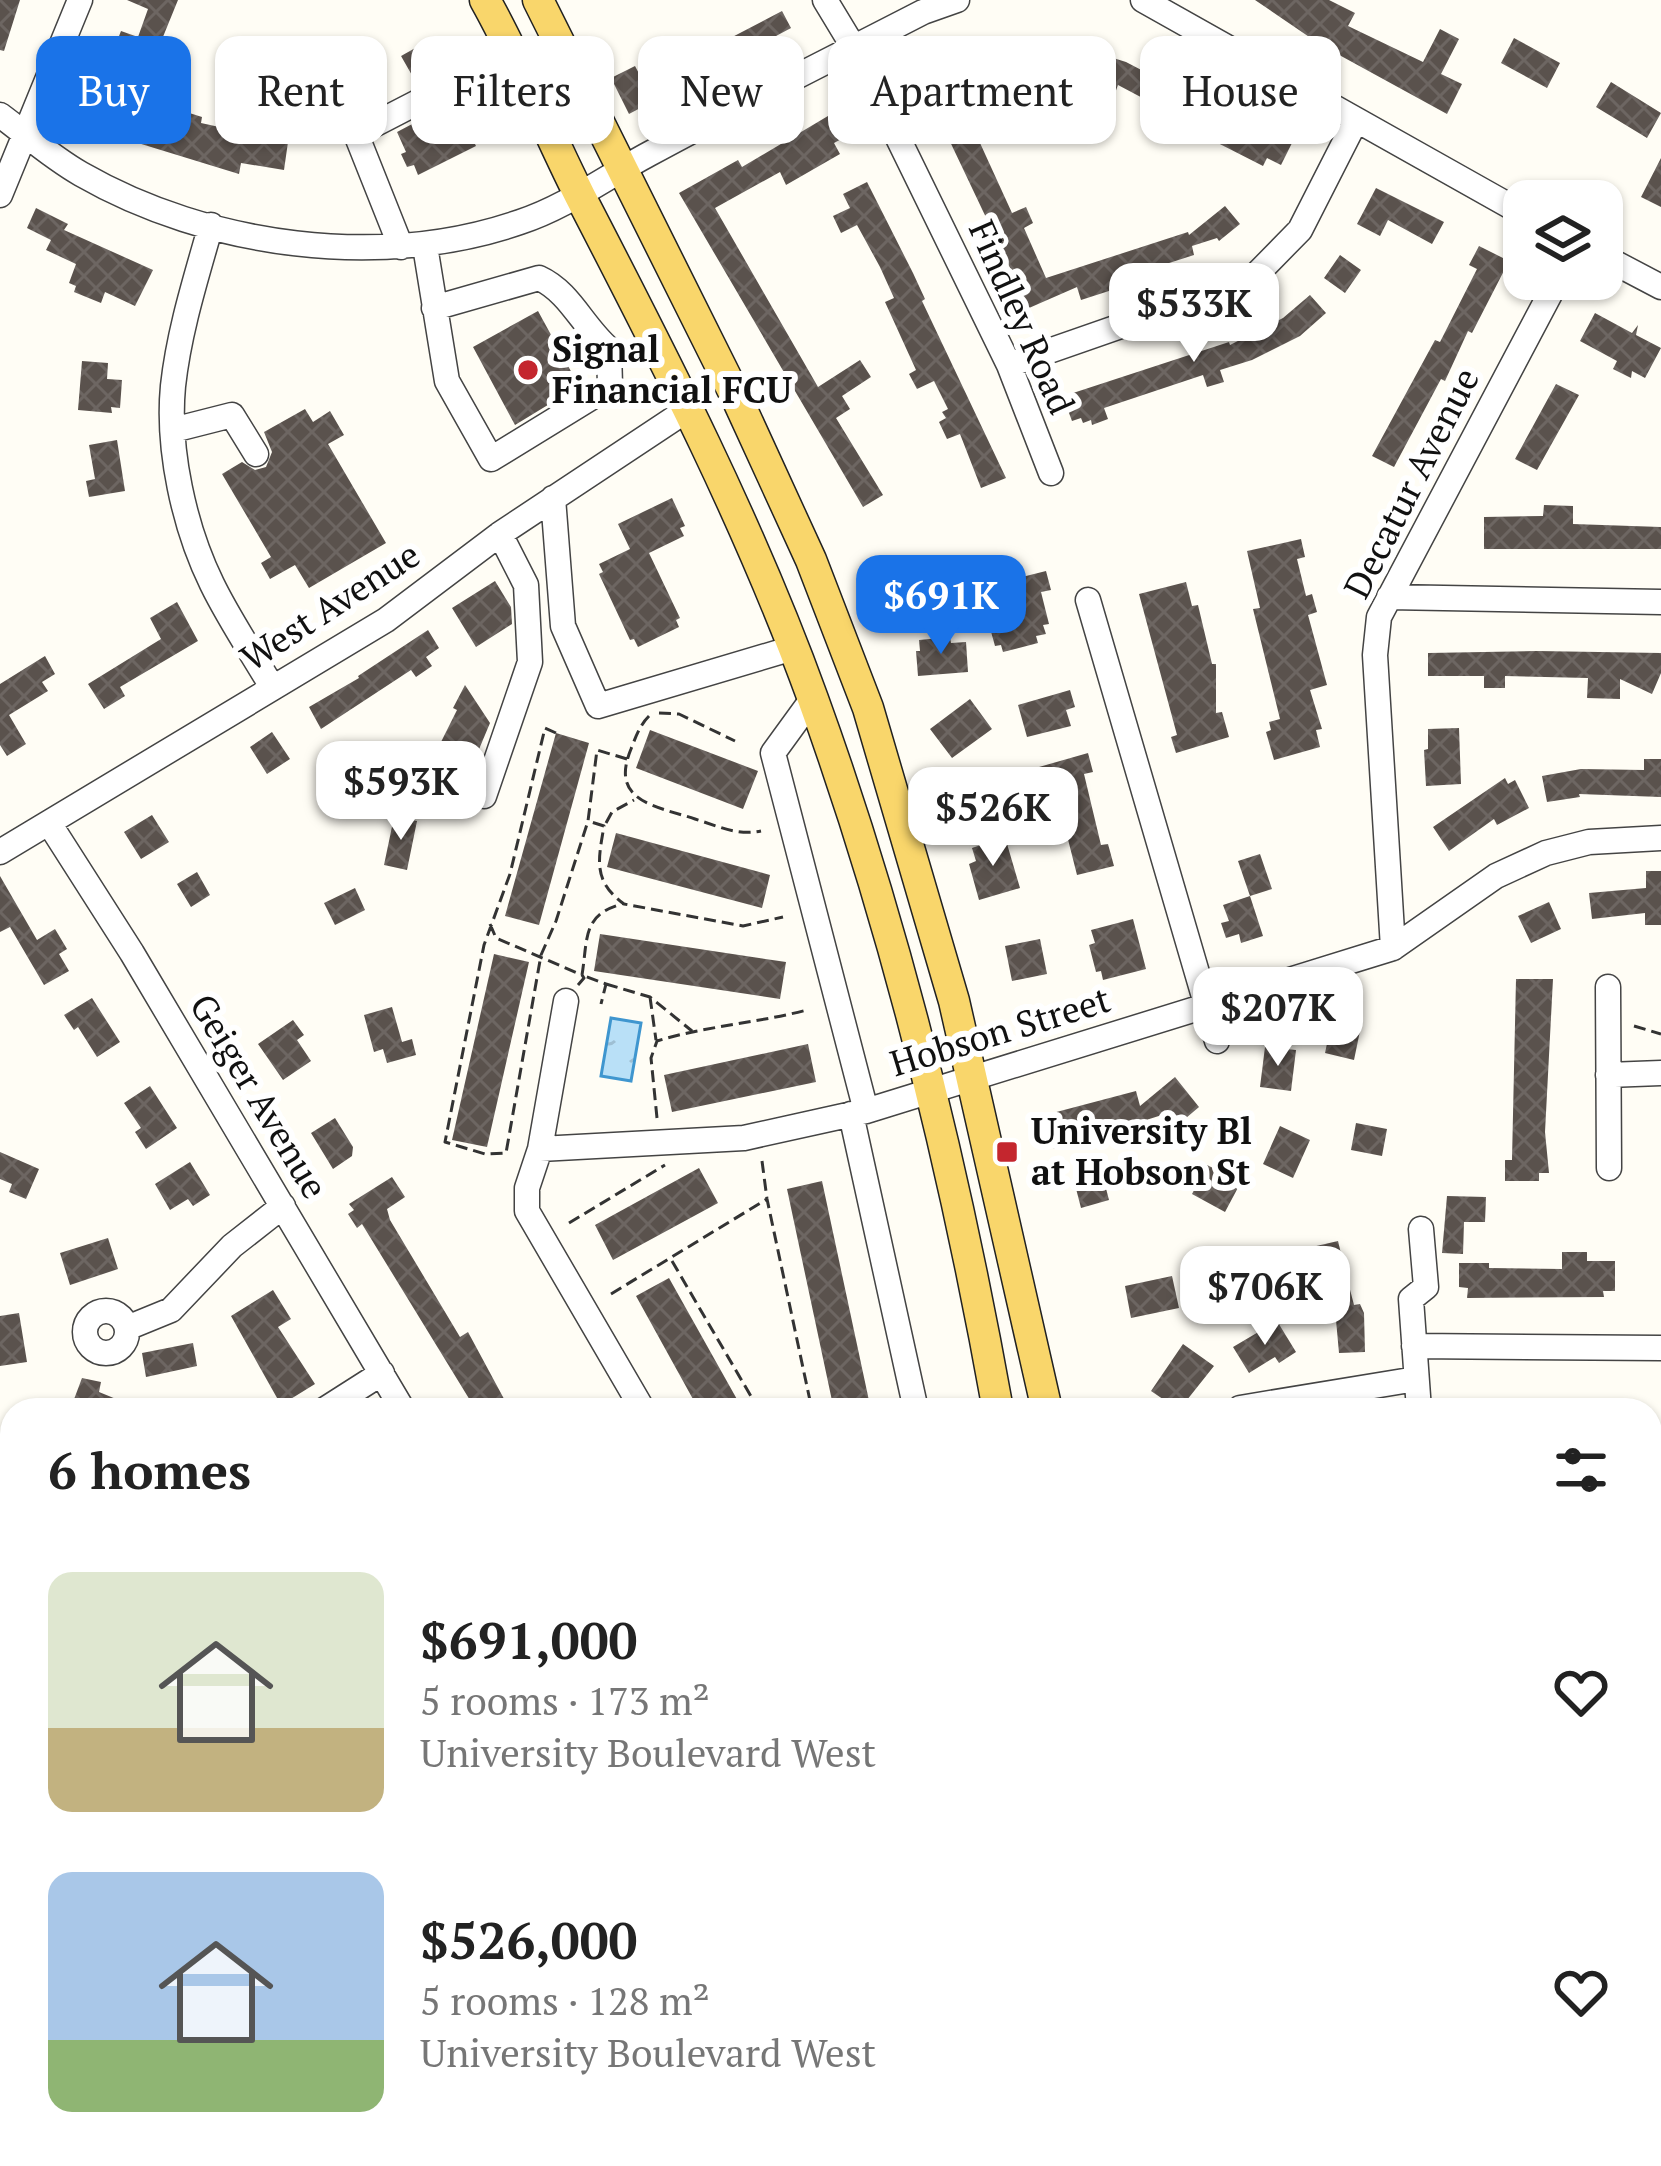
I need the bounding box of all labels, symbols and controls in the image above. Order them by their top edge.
chip: Buy [36,36,191,144]
chip: Rent [215,36,387,144]
chip: Filters [411,36,614,144]
chip: New [638,36,804,144]
chip: Apartment [828,36,1116,144]
chip: House [1140,36,1341,144]
map controls [1503,180,1623,300]
button: layers [1503,180,1623,300]
street label: Findley Road [959,213,1086,421]
pin: $533K [1110,263,1278,365]
text: $533K [1136,276,1252,328]
place label: Signal Financial FCU [552,325,792,413]
marker: Signal Financial FCU [515,357,541,383]
street label: Decatur Avenue [1332,360,1489,606]
street label: West Avenue [231,530,428,681]
pin: $691K [857,555,1025,657]
text: $691K [883,568,999,620]
pin: $593K [317,741,485,843]
text: $593K [343,754,459,806]
pin: $526K [909,767,1077,869]
text: $526K [935,780,1051,832]
pin: $207K [1194,967,1362,1069]
street label: Hobson Street [884,975,1115,1086]
text: $207K [1220,980,1336,1032]
street label: Geiger Avenue [180,985,339,1207]
place label: University Bl at Hobson St [1031,1107,1252,1195]
marker: University Bl at Hobson St [994,1139,1020,1165]
pin: $706K [1181,1246,1349,1348]
text: $706K [1207,1259,1323,1311]
text: 6 homes [48,1436,251,1504]
icon: filters [1548,1437,1614,1503]
text: $691,000 [420,1606,637,1674]
icon: home [144,1620,288,1764]
icon: heart [1548,1659,1614,1725]
text: 5 rooms · 173 m² [420,1674,710,1726]
text: University Boulevard West [420,1726,876,1778]
text: $526,000 [420,1906,637,1974]
icon: home [144,1920,288,2064]
icon: heart [1548,1959,1614,2025]
text: 5 rooms · 128 m² [420,1974,710,2026]
text: University Boulevard West [420,2026,876,2078]

